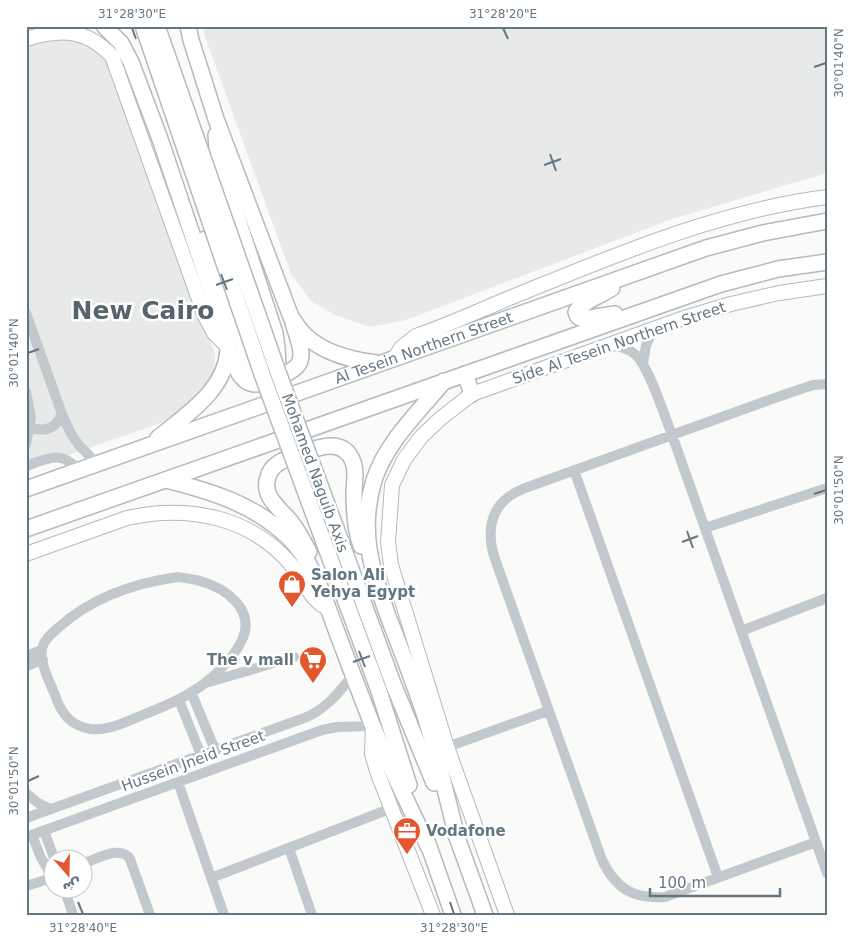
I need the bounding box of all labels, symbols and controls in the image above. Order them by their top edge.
text: 31°28'30"E [98,7,166,21]
text: 31°28'20"E [469,7,537,21]
text: 30°01'40"N [832,28,846,98]
district label: New Cairo [72,296,214,325]
street label: Side Al Tesein Northern Street [510,298,728,388]
street label: Al Tesein Northern Street [332,308,515,388]
text: 30°01'40"N [7,318,21,388]
street label: Mohamed Naguib Axis [278,391,352,555]
text: 30°01'50"N [832,455,846,525]
place label: Salon Ali Yehya Egypt [310,566,415,601]
shop icon: Salon Ali Yehya Egypt [277,569,307,608]
supermarket icon: The v mall [298,645,328,684]
place label: The v mall [207,651,294,669]
street label: Hussein Jneid Street [119,727,267,795]
text: 30°01'50"N [7,746,21,816]
office icon: Vodafone [392,816,422,855]
place label: Vodafone [426,822,506,840]
north arrow [42,848,92,898]
scale bar [650,866,780,898]
text: 100 m [658,874,706,892]
text: ش [61,875,84,897]
text: 31°28'40"E [49,921,117,935]
text: 31°28'30"E [420,921,488,935]

